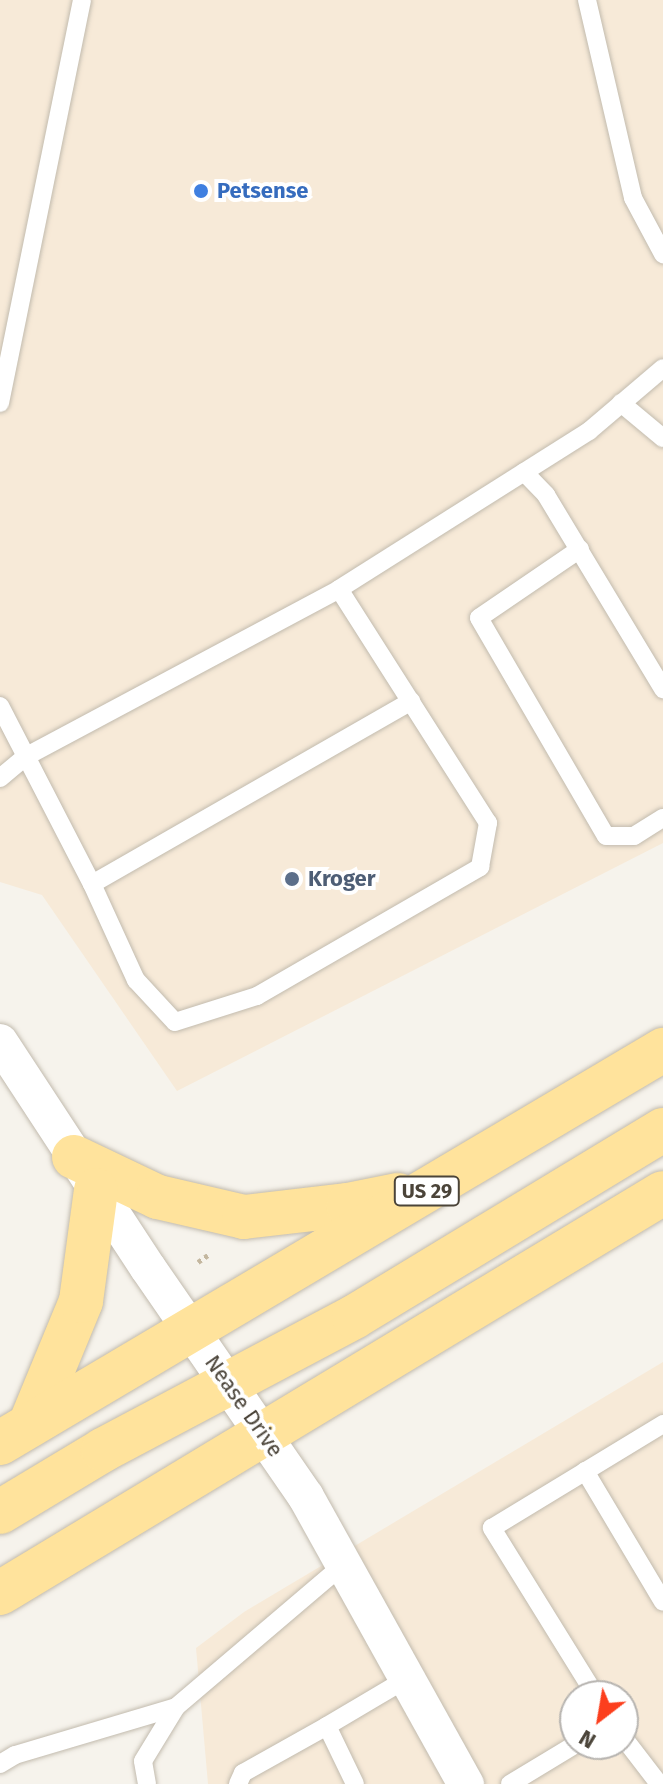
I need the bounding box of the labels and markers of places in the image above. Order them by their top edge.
place label: Petsense [217,178,308,204]
marker: Petsense [192,182,210,200]
place label: Kroger [308,866,376,892]
marker: Kroger [283,870,301,888]

